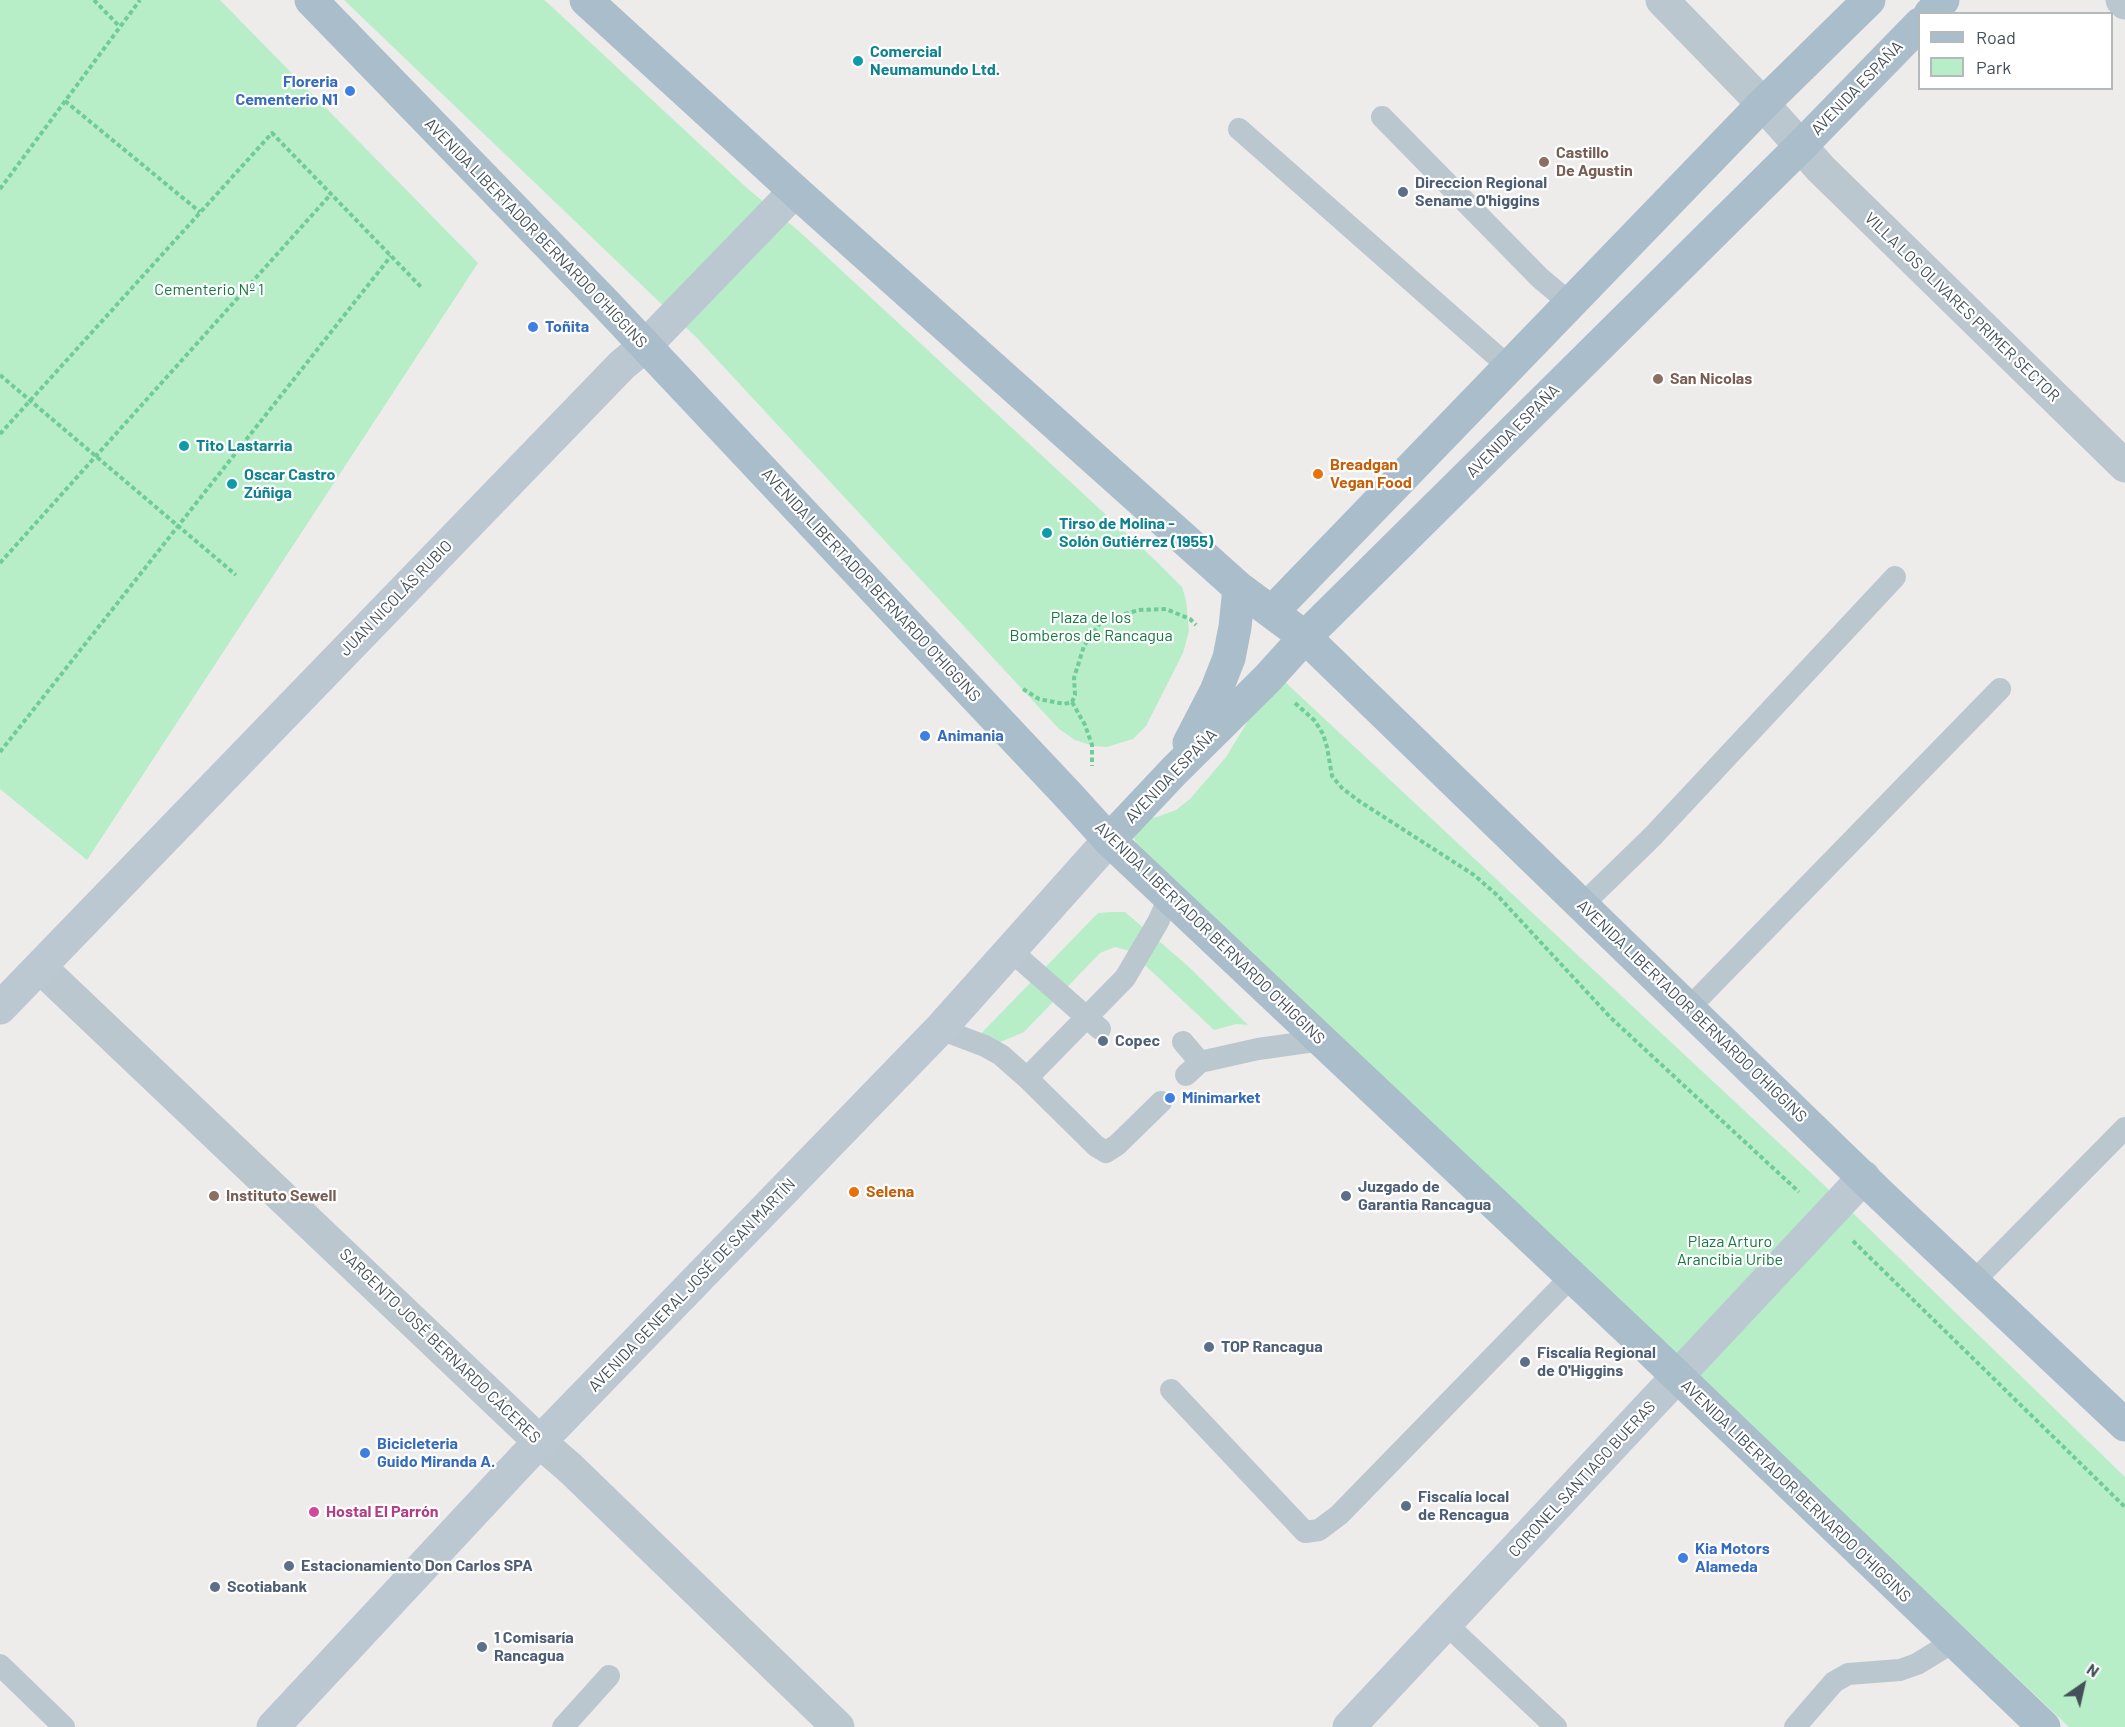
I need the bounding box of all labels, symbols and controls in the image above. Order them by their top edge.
legend [1918,12,2113,90]
text: Road [1976,26,2016,48]
street label: AVENIDA ESPAÑA [1807,37,1907,139]
place label: Comercial Neumamundo Ltd. [870,42,1000,80]
marker: Comercial Neumamundo Ltd. [851,54,865,68]
text: Park [1976,56,2011,78]
place label: Floreria Cementerio N1 [235,72,338,110]
marker: Floreria Cementerio N1 [343,84,357,98]
street label: AVENIDA LIBERTADOR BERNARDO O'HIGGINS [421,114,651,352]
place label: Castillo De Agustin [1556,143,1633,181]
marker: Castillo De Agustin [1537,155,1551,169]
place label: Direccion Regional Sename O'higgins [1415,173,1547,211]
marker: Direccion Regional Sename O'higgins [1396,185,1410,199]
street label: VILLA LOS OLIVARES PRIMER SECTOR [1860,208,2064,406]
park label: Cementerio Nº 1 [154,280,264,300]
place label: Toñita [545,317,589,337]
marker: Toñita [526,320,540,334]
place label: San Nicolas [1670,369,1752,389]
marker: San Nicolas [1651,372,1665,386]
street label: AVENIDA ESPAÑA [1463,381,1563,481]
place label: Tito Lastarria [196,436,292,456]
marker: Tito Lastarria [177,439,191,453]
place label: Breadgan Vegan Food [1330,455,1412,493]
street label: AVENIDA LIBERTADOR BERNARDO O'HIGGINS [758,464,984,706]
place label: Oscar Castro Zúñiga [244,465,335,503]
marker: Breadgan Vegan Food [1311,467,1325,481]
marker: Oscar Castro Zúñiga [225,477,239,491]
place label: Tirso de Molina - Solón Gutiérrez (1955) [1059,514,1213,552]
marker: Tirso de Molina - Solón Gutiérrez (1955) [1040,526,1054,540]
street label: JUAN NICOLÁS RUBIO [336,536,456,660]
park label: Plaza de los Bomberos de Rancagua [1009,608,1173,646]
street label: AVENIDA ESPAÑA [1121,725,1221,827]
place label: Animania [937,726,1004,746]
marker: Animania [918,729,932,743]
street label: AVENIDA LIBERTADOR BERNARDO O'HIGGINS [1091,818,1329,1048]
street label: AVENIDA LIBERTADOR BERNARDO O'HIGGINS [1573,896,1811,1126]
place label: Copec [1115,1031,1160,1051]
marker: Copec [1096,1034,1110,1048]
place label: Minimarket [1182,1088,1261,1108]
marker: Minimarket [1163,1091,1177,1105]
street label: AVENIDA GENERAL JOSÉ DE SAN MARTÍN [585,1174,799,1396]
place label: Juzgado de Garantia Rancagua [1358,1177,1491,1215]
place label: Selena [866,1182,914,1202]
marker: Selena [847,1185,861,1199]
place label: Instituto Sewell [226,1186,336,1206]
marker: Instituto Sewell [207,1189,221,1203]
marker: Juzgado de Garantia Rancagua [1339,1189,1353,1203]
park label: Plaza Arturo Arancibia Uribe [1677,1232,1783,1270]
street label: SARGENTO JOSÉ BERNARDO CÁCERES [335,1245,545,1447]
place label: TOP Rancagua [1221,1337,1323,1357]
marker: TOP Rancagua [1202,1340,1216,1354]
place label: Fiscalía Regional de O'Higgins [1537,1343,1656,1381]
marker: Fiscalía Regional de O'Higgins [1518,1355,1532,1369]
street label: AVENIDA LIBERTADOR BERNARDO O'HIGGINS [1677,1376,1915,1606]
street label: CORONEL SANTIAGO BUERAS [1505,1397,1659,1561]
place label: Bicicleteria Guido Miranda A. [377,1434,495,1472]
marker: Bicicleteria Guido Miranda A. [358,1446,372,1460]
place label: Fiscalía local de Rencagua [1418,1487,1509,1525]
marker: Fiscalía local de Rencagua [1399,1499,1413,1513]
place label: Hostal El Parrón [326,1502,439,1522]
marker: Hostal El Parrón [307,1505,321,1519]
place label: Kia Motors Alameda [1695,1539,1770,1577]
marker: Kia Motors Alameda [1676,1551,1690,1565]
place label: Estacionamiento Don Carlos SPA [301,1556,533,1576]
marker: Estacionamiento Don Carlos SPA [282,1559,296,1573]
place label: Scotiabank [227,1577,307,1597]
marker: Scotiabank [208,1580,222,1594]
place label: 1 Comisaría Rancagua [494,1628,574,1666]
marker: 1 Comisaría Rancagua [475,1640,489,1654]
north arrow [2053,1655,2113,1715]
text: N [2084,1659,2103,1681]

